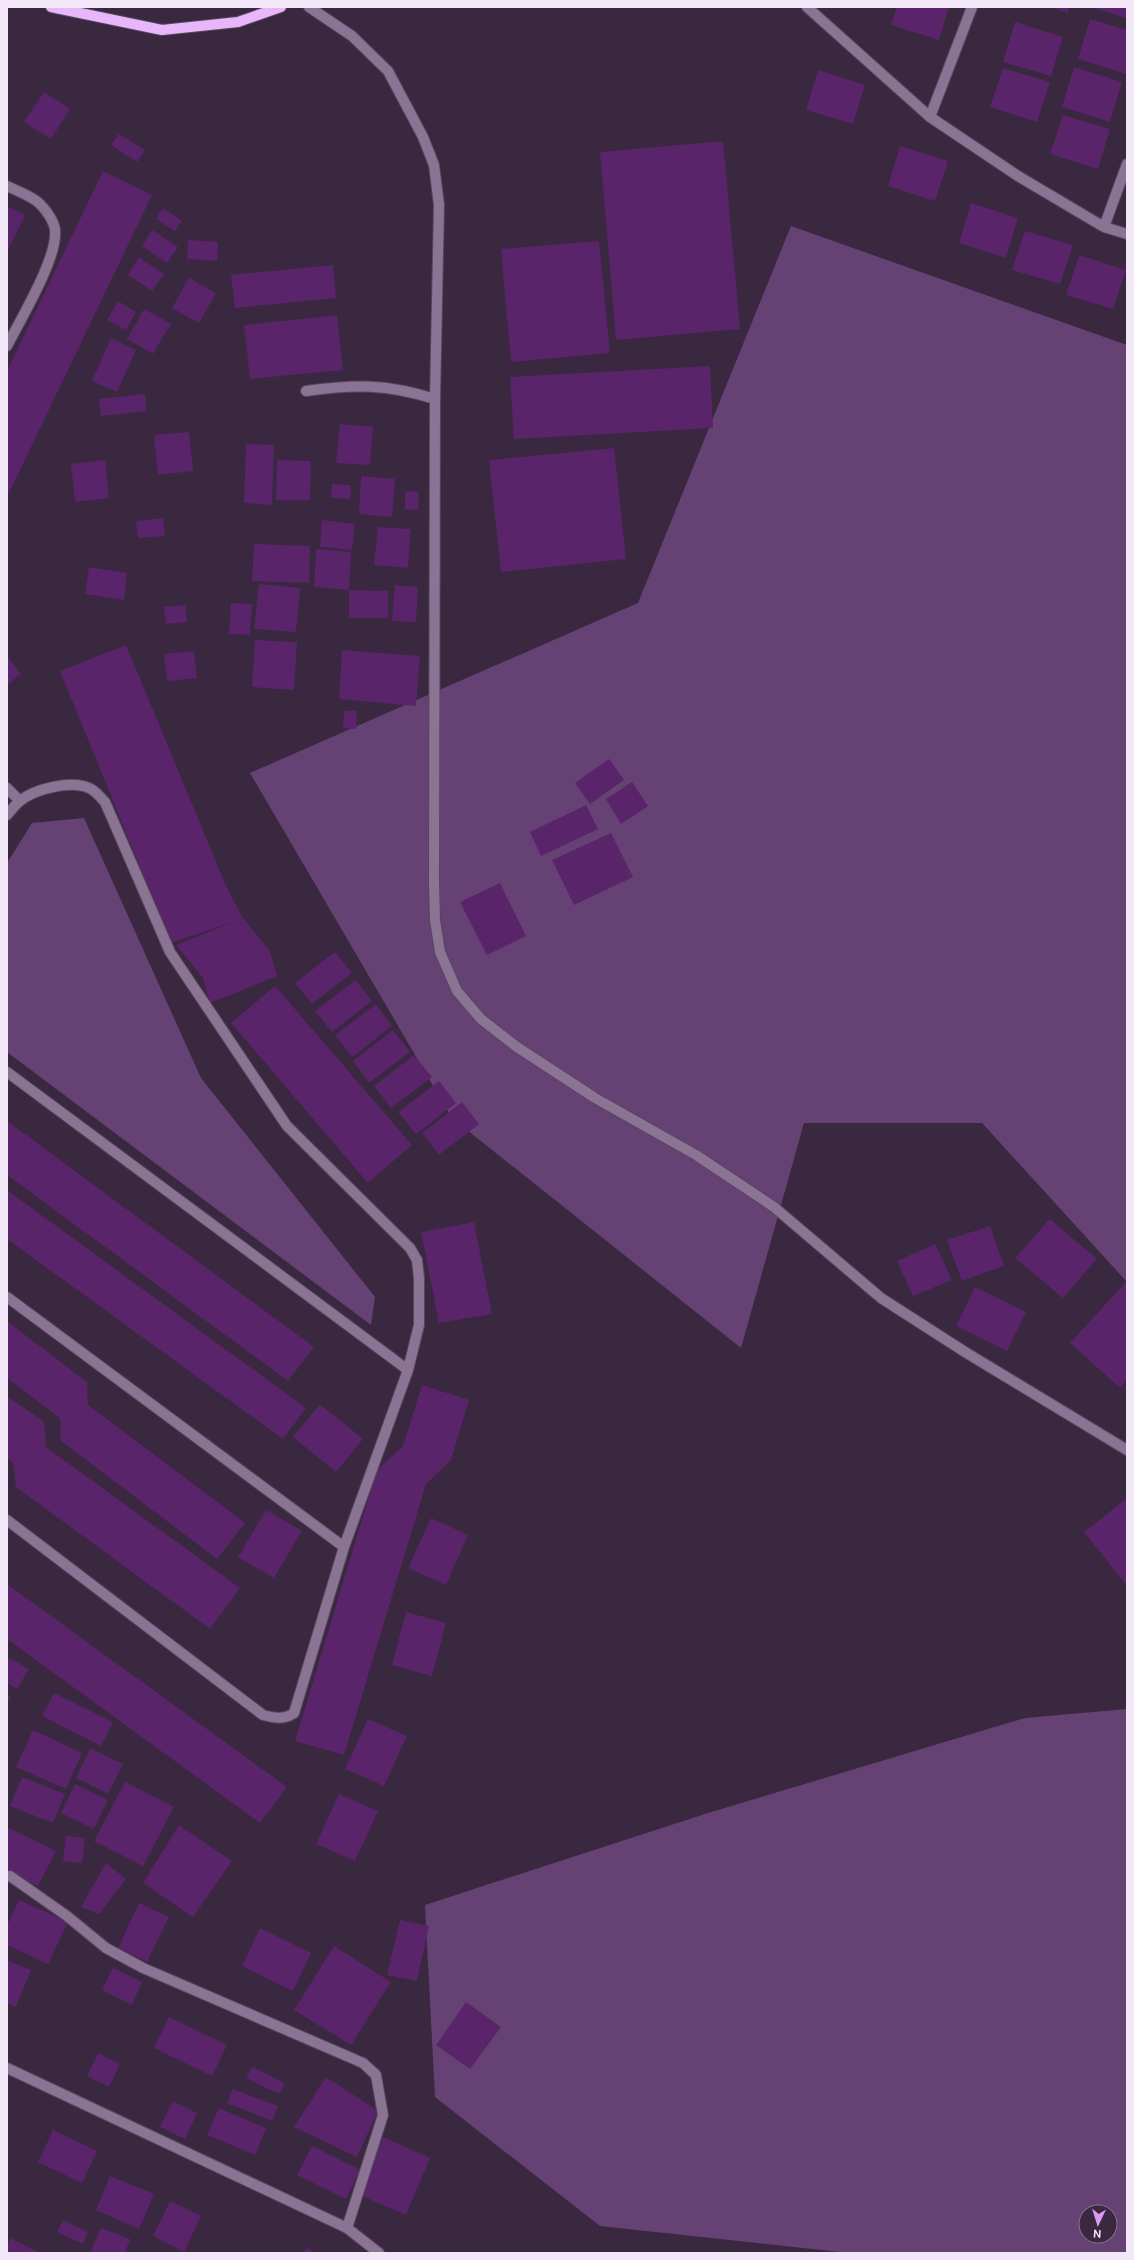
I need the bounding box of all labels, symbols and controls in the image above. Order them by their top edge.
north arrow [1078,2204,1118,2244]
text: N [1093,2227,1102,2241]

